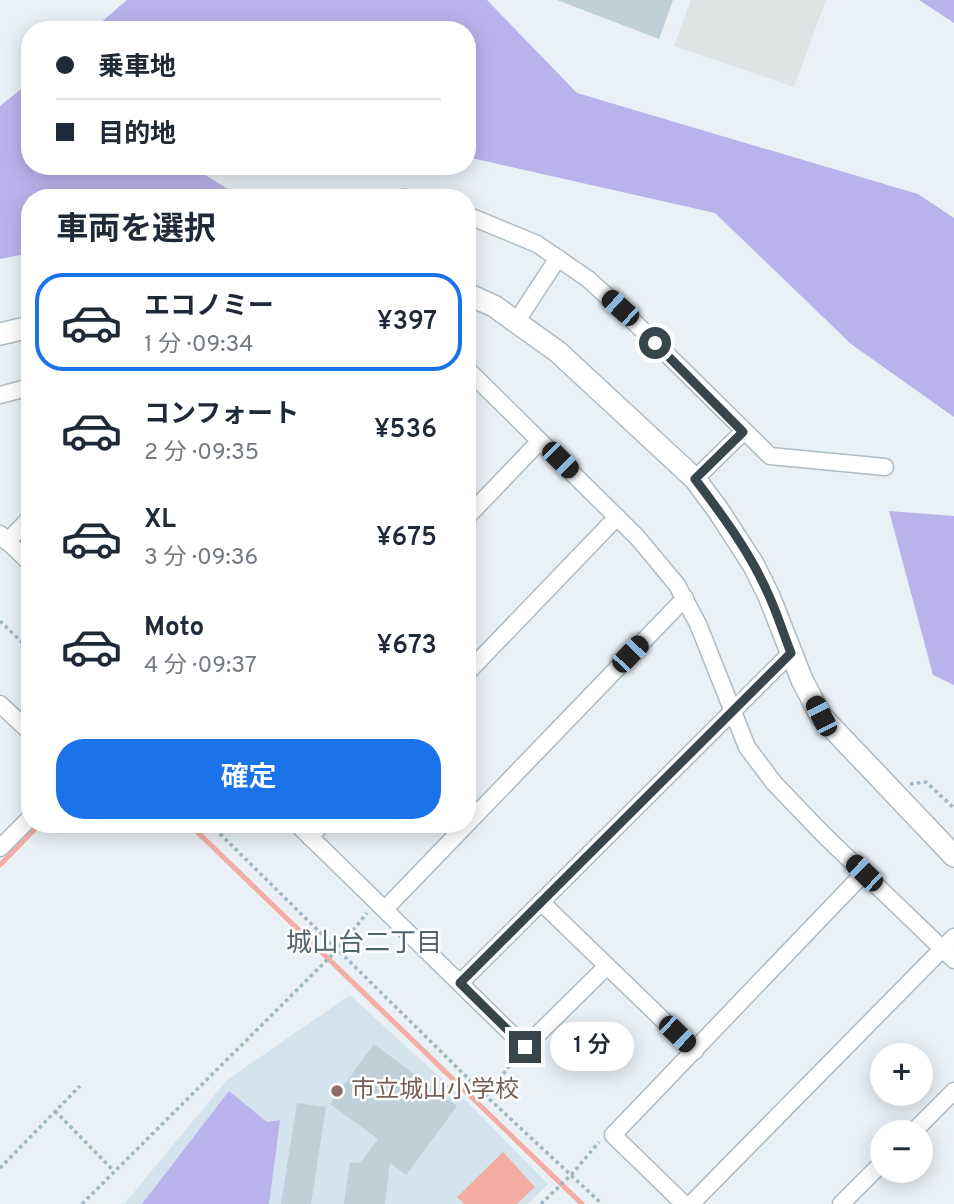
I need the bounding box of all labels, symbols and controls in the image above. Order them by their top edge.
text: 乗車地 [98,52,176,85]
text: 目的地 [98,119,176,152]
text: 車両を選択 [56,211,216,251]
car [598,286,643,330]
icon: car [60,291,123,354]
text: エコノミー [144,291,274,324]
text: ¥397 [377,306,437,339]
route start [639,327,671,359]
text: 1 分 · 09:34 [144,331,254,360]
icon: car [60,399,123,462]
text: コンフォート [144,399,299,432]
text: ¥536 [374,414,437,447]
car [538,438,583,482]
text: 2 分 · 09:35 [144,439,259,468]
text: XL [144,504,176,537]
icon: car [60,507,123,570]
text: ¥675 [376,522,437,555]
text: 3 分 · 09:36 [144,544,258,573]
text: Moto [144,612,204,645]
icon: car [60,615,123,678]
text: ¥673 [377,630,437,663]
car [608,632,653,676]
text: 4 分 · 09:37 [144,652,257,681]
car [803,693,840,739]
button: 確定 [56,739,441,819]
car [842,851,887,895]
district label: 城山台二丁目 [286,928,442,961]
car [655,1012,700,1056]
callout: 1 分 [550,1023,634,1072]
route end [509,1031,541,1063]
text: 1 分 [573,1032,611,1061]
map controls [870,1043,933,1183]
button: + [870,1043,933,1106]
place label: 市立城山小学校 [351,1076,519,1106]
marker: 市立城山小学校 [329,1083,345,1099]
button: − [870,1120,933,1183]

